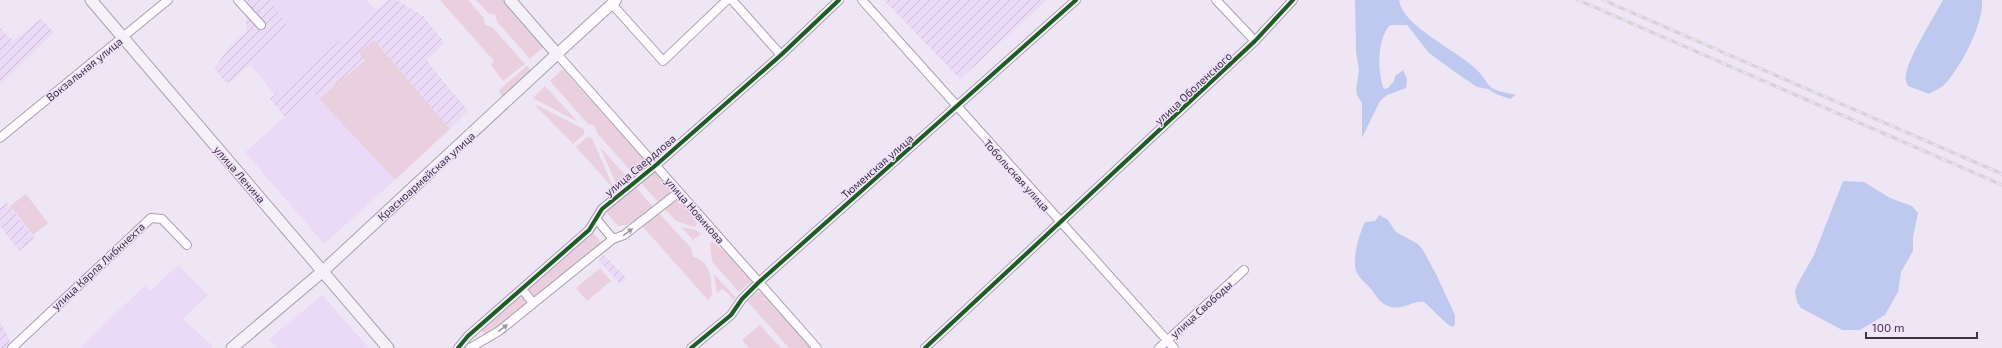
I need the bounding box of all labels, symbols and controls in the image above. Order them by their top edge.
street label: Вокзальная улица [43,34,125,104]
street label: улица Оболенского [1152,49,1235,128]
street label: Красноармейская улица [375,129,478,224]
street label: улица Свердлова [602,131,679,199]
street label: Тюменская улица [838,131,916,202]
street label: Тобольская улица [981,136,1053,214]
street label: улица Ленина [211,143,268,206]
street label: улица Новикова [662,174,727,246]
street label: улица Карла Либкнехта [49,220,148,313]
one-way arrow [622,228,633,236]
street label: улица Свободы [1167,278,1235,341]
scale bar [1866,314,1977,340]
text: 100 m [1872,320,1904,334]
one-way arrow [497,323,508,332]

